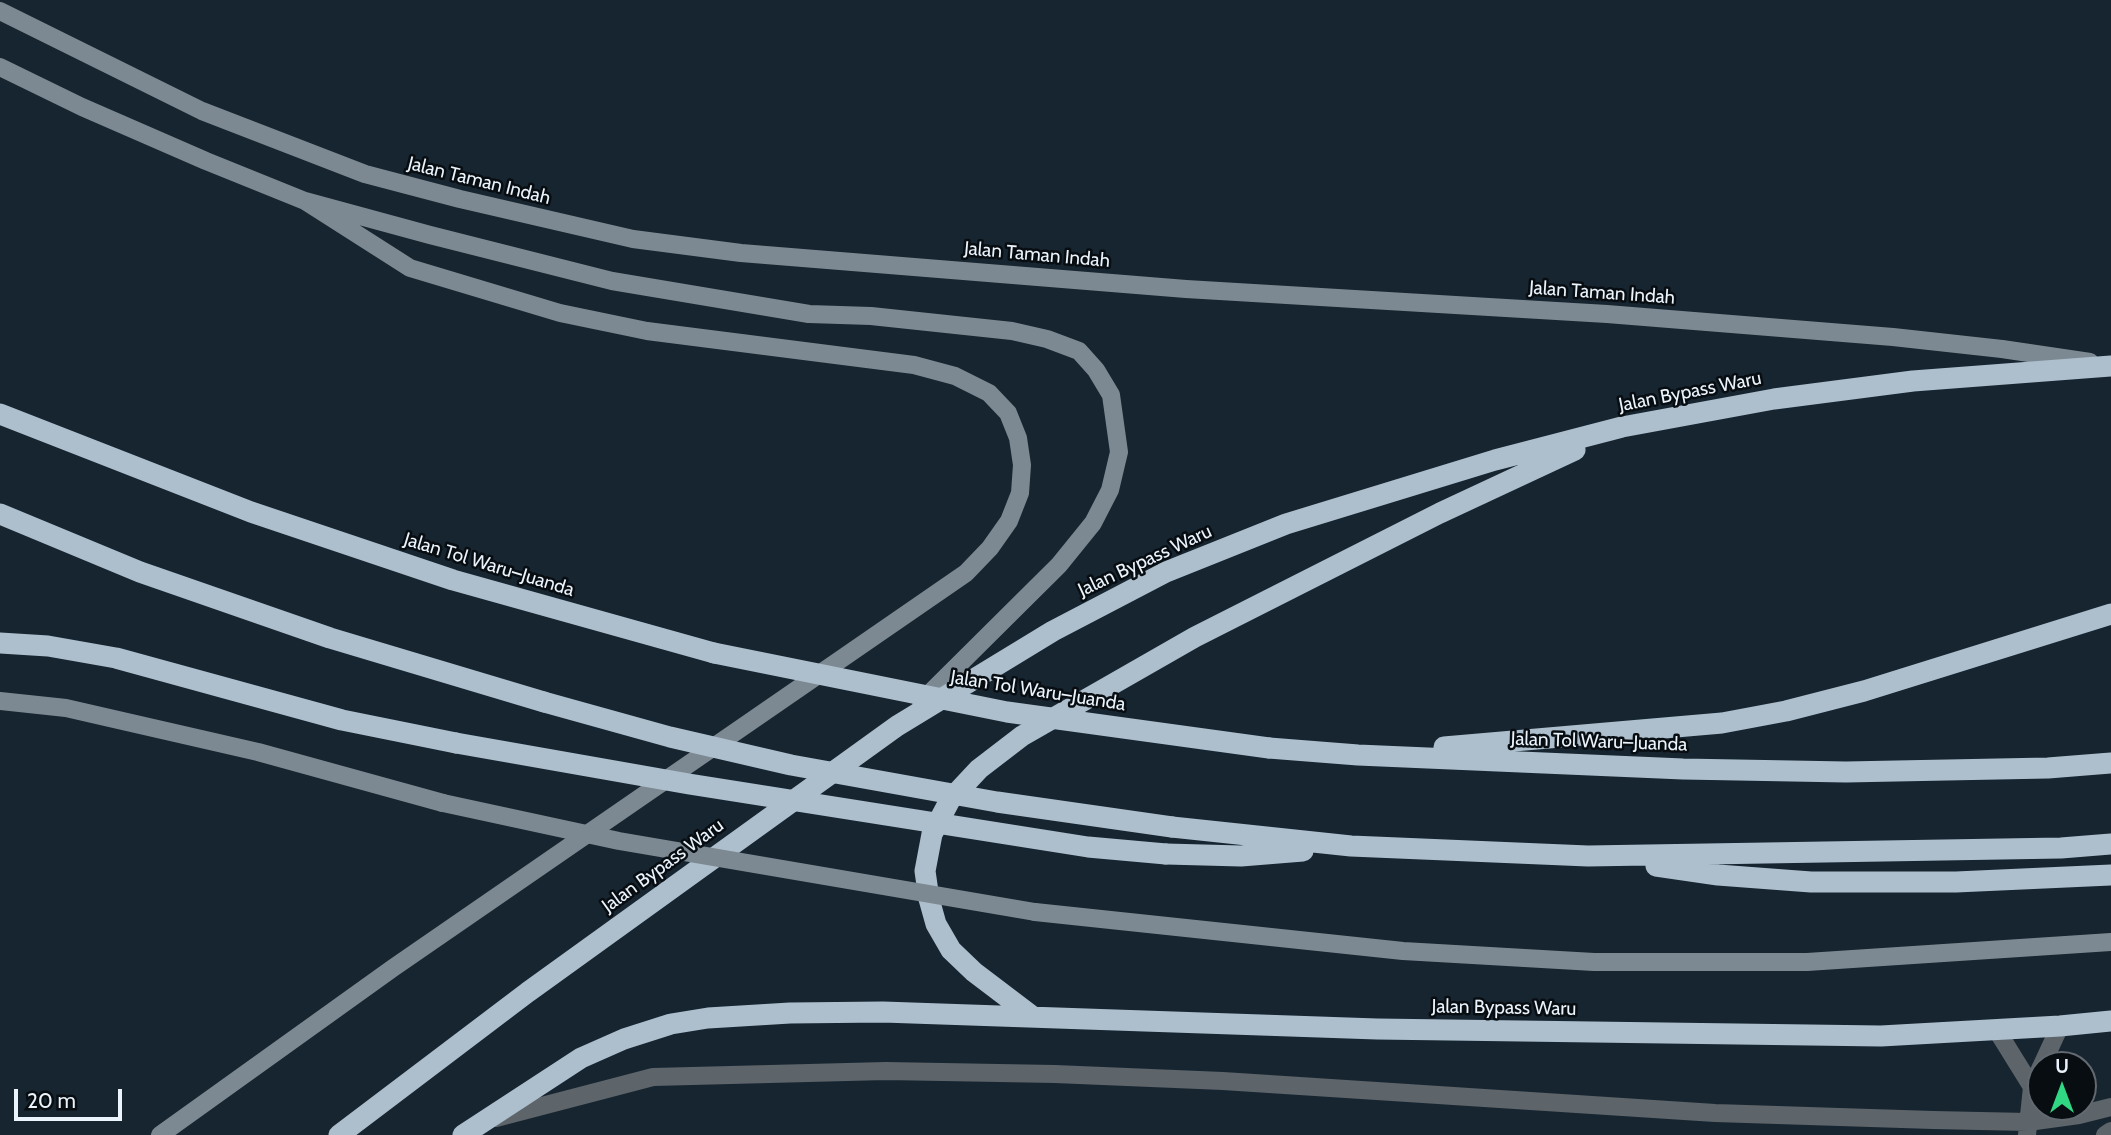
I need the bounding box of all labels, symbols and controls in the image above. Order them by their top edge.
street label: Jalan Taman Indah [405,152,553,210]
street label: Jalan Taman Indah [963,237,1111,273]
street label: Jalan Taman Indah [1528,277,1676,309]
street label: Jalan Bypass Waru [1617,367,1763,417]
street label: Jalan Bypass Waru [1075,520,1215,602]
street label: Jalan Tol Waru–Juanda [401,528,577,602]
street label: Jalan Tol Waru–Juanda [949,666,1127,716]
street label: Jalan Tol Waru–Juanda [1510,728,1688,756]
street label: Jalan Bypass Waru [598,814,728,918]
street label: Jalan Bypass Waru [1431,995,1577,1021]
north arrow [2027,1051,2097,1121]
text: U [2055,1055,2069,1078]
scale bar [18,1076,126,1120]
text: 20 m [27,1088,76,1113]

